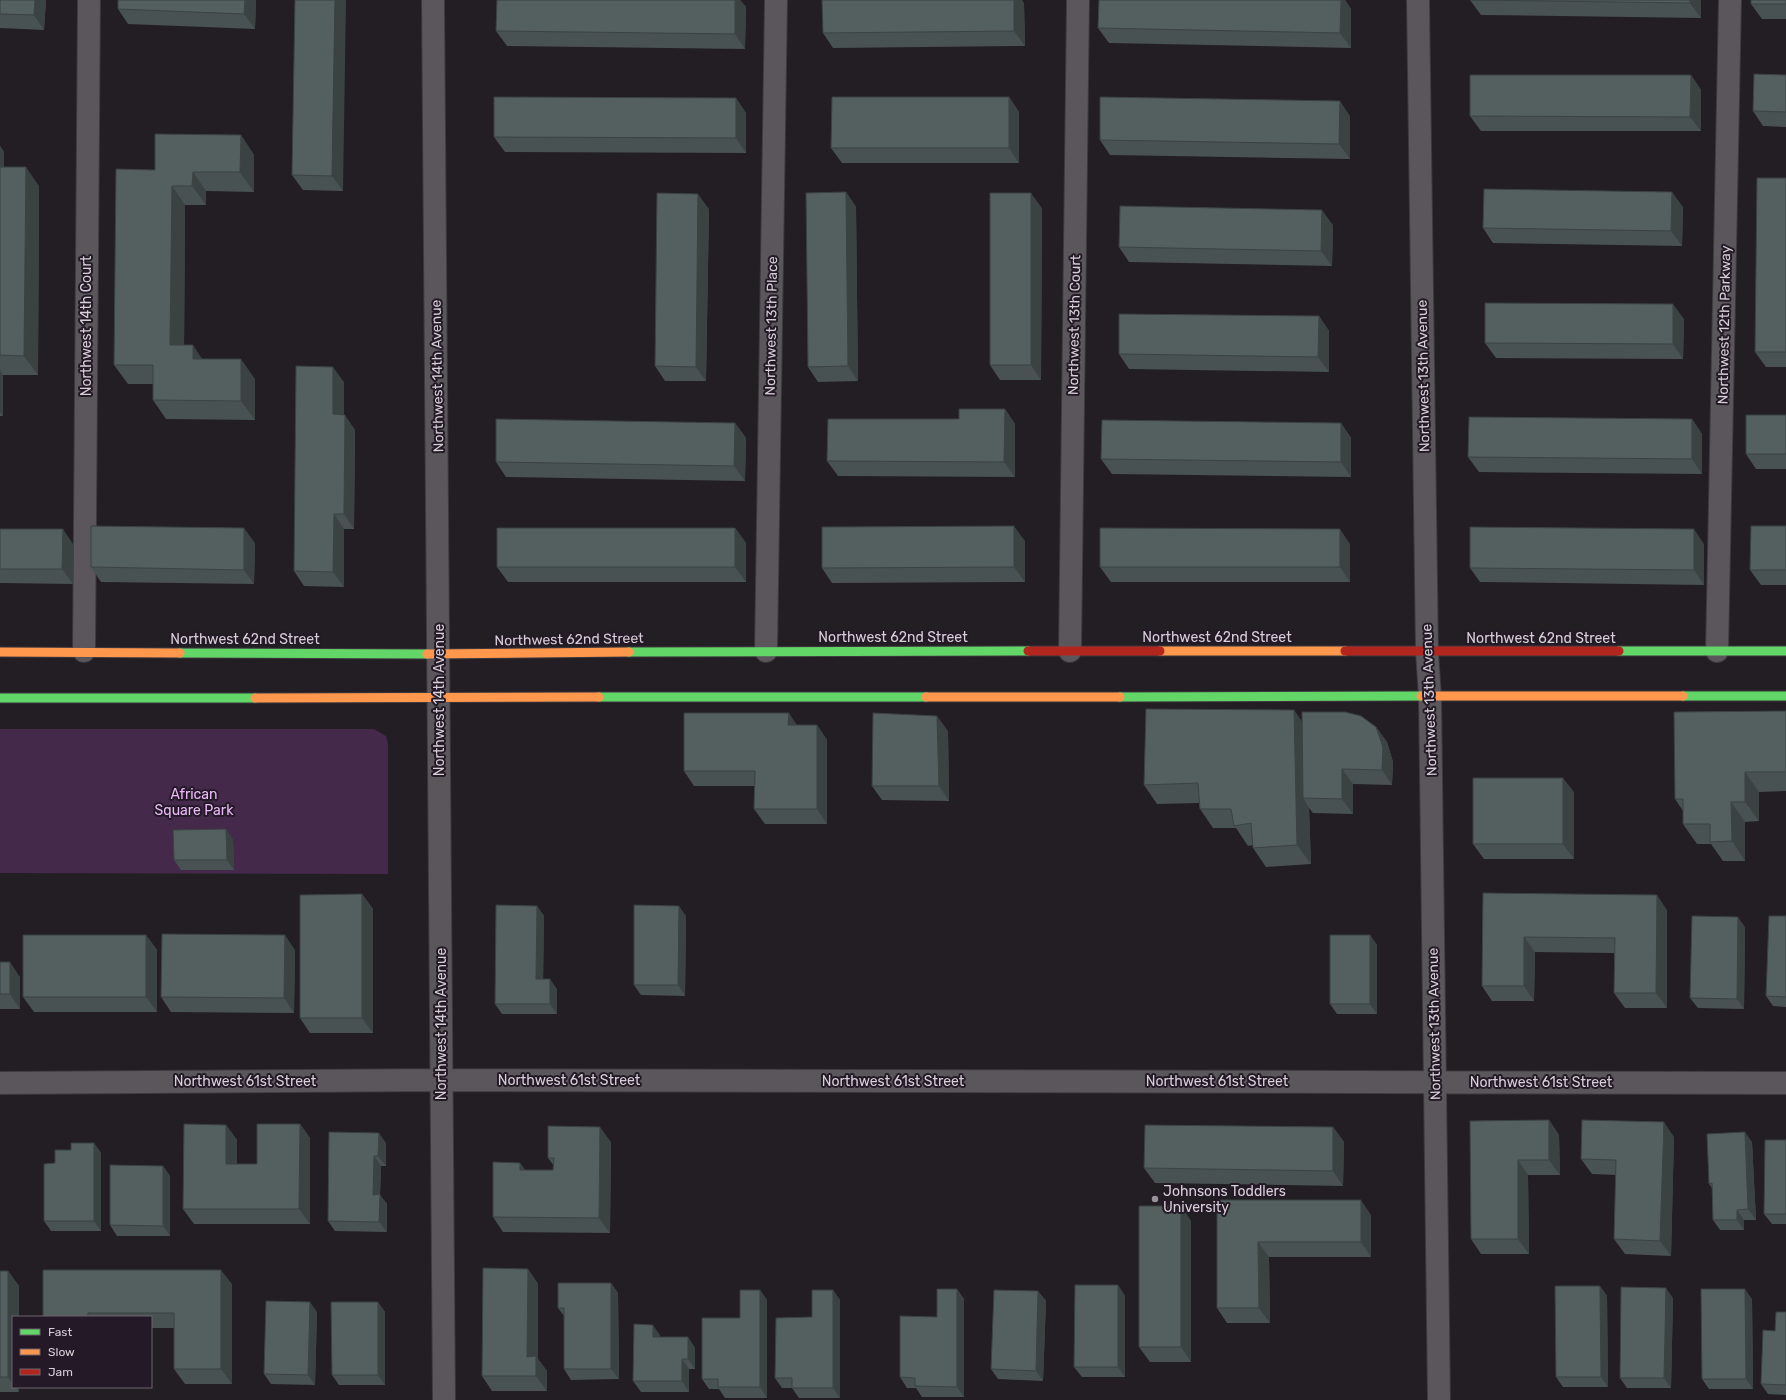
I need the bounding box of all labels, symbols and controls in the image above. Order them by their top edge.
street label: Northwest 12th Parkway [1715,245,1734,405]
street label: Northwest 13th Court [1065,254,1084,395]
street label: Northwest 14th Court [78,255,95,396]
street label: Northwest 13th Place [762,256,781,396]
street label: Northwest 14th Avenue [428,299,447,452]
street label: Northwest 13th Avenue [1414,300,1433,452]
street label: Northwest 13th Avenue [1418,623,1441,776]
street label: Northwest 14th Avenue [431,624,448,776]
street label: Northwest 62nd Street [818,629,968,646]
street label: Northwest 62nd Street [1142,629,1292,646]
street label: Northwest 62nd Street [494,630,644,649]
street label: Northwest 62nd Street [1466,630,1616,647]
street label: Northwest 62nd Street [170,631,320,648]
park label: African Square Park [155,786,234,819]
street label: Northwest 14th Avenue [433,948,450,1100]
street label: Northwest 13th Avenue [1425,948,1444,1100]
street label: Northwest 61st Street [498,1072,641,1089]
street label: Northwest 61st Street [174,1073,317,1090]
street label: Northwest 61st Street [822,1073,965,1090]
street label: Northwest 61st Street [1146,1073,1289,1090]
street label: Northwest 61st Street [1470,1074,1613,1091]
place label: Johnsons Toddlers University [1163,1183,1286,1216]
marker: Johnsons Toddlers University [1150,1194,1160,1204]
legend [12,1316,152,1388]
text: Fast [48,1325,72,1339]
text: Slow [48,1345,75,1359]
text: Jam [48,1365,73,1379]

